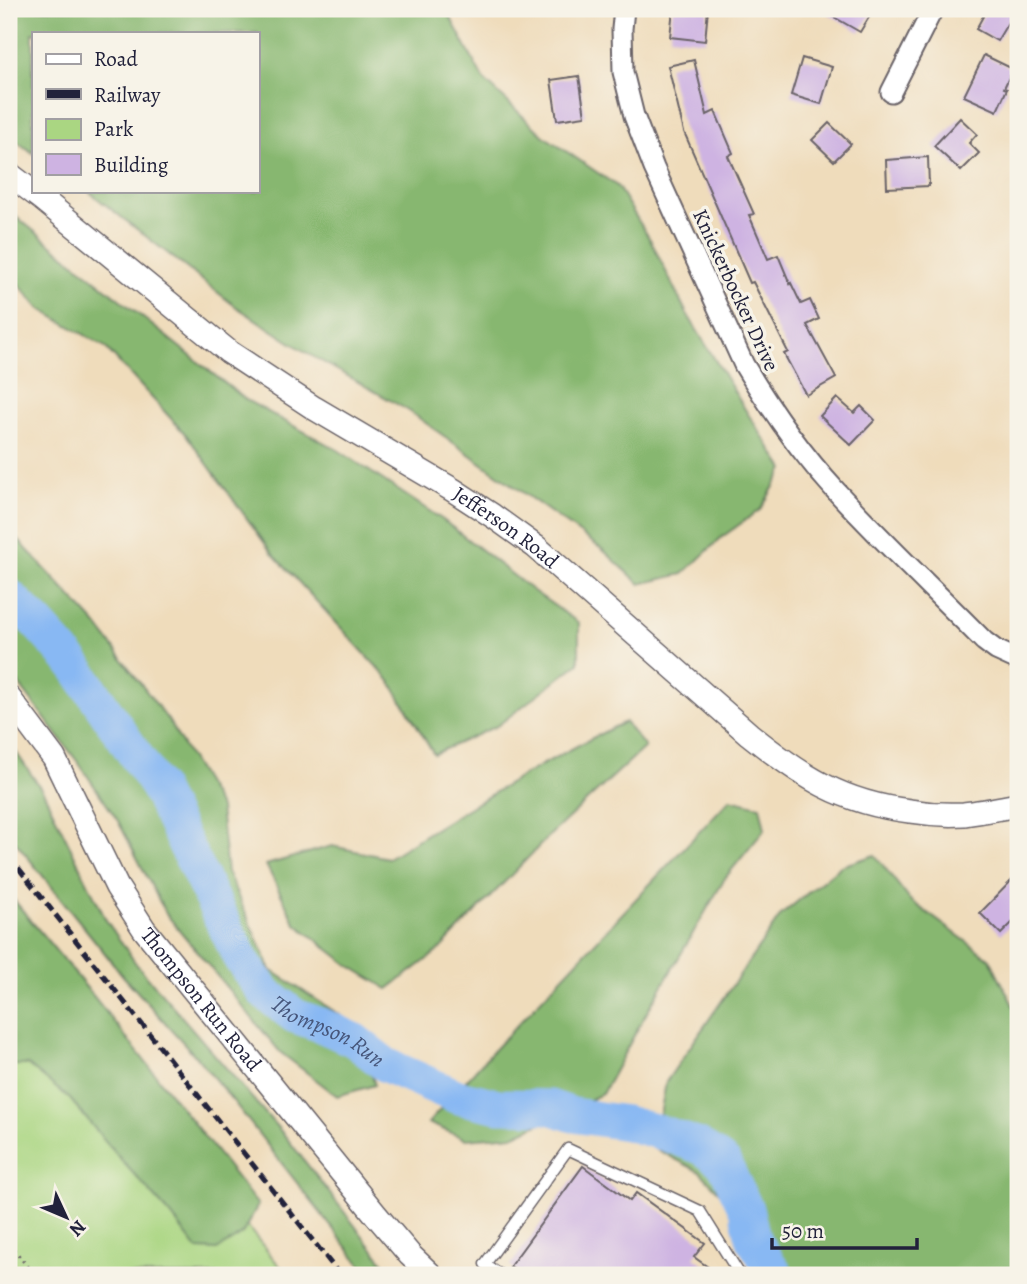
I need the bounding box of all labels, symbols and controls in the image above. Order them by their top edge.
legend [32,32,259,192]
text: Road [94,45,138,73]
text: Railway [94,81,161,109]
text: Park [94,115,134,143]
text: Building [94,151,169,179]
street label: Knickerbocker Drive [686,204,786,376]
street label: Jefferson Road [448,480,565,575]
street label: Thompson Run Road [134,922,268,1078]
water label: Thompson Run [265,988,392,1074]
north arrow [32,1182,102,1252]
scale bar [772,1207,917,1251]
text: N [63,1214,92,1242]
text: 50 m [782,1217,824,1245]

